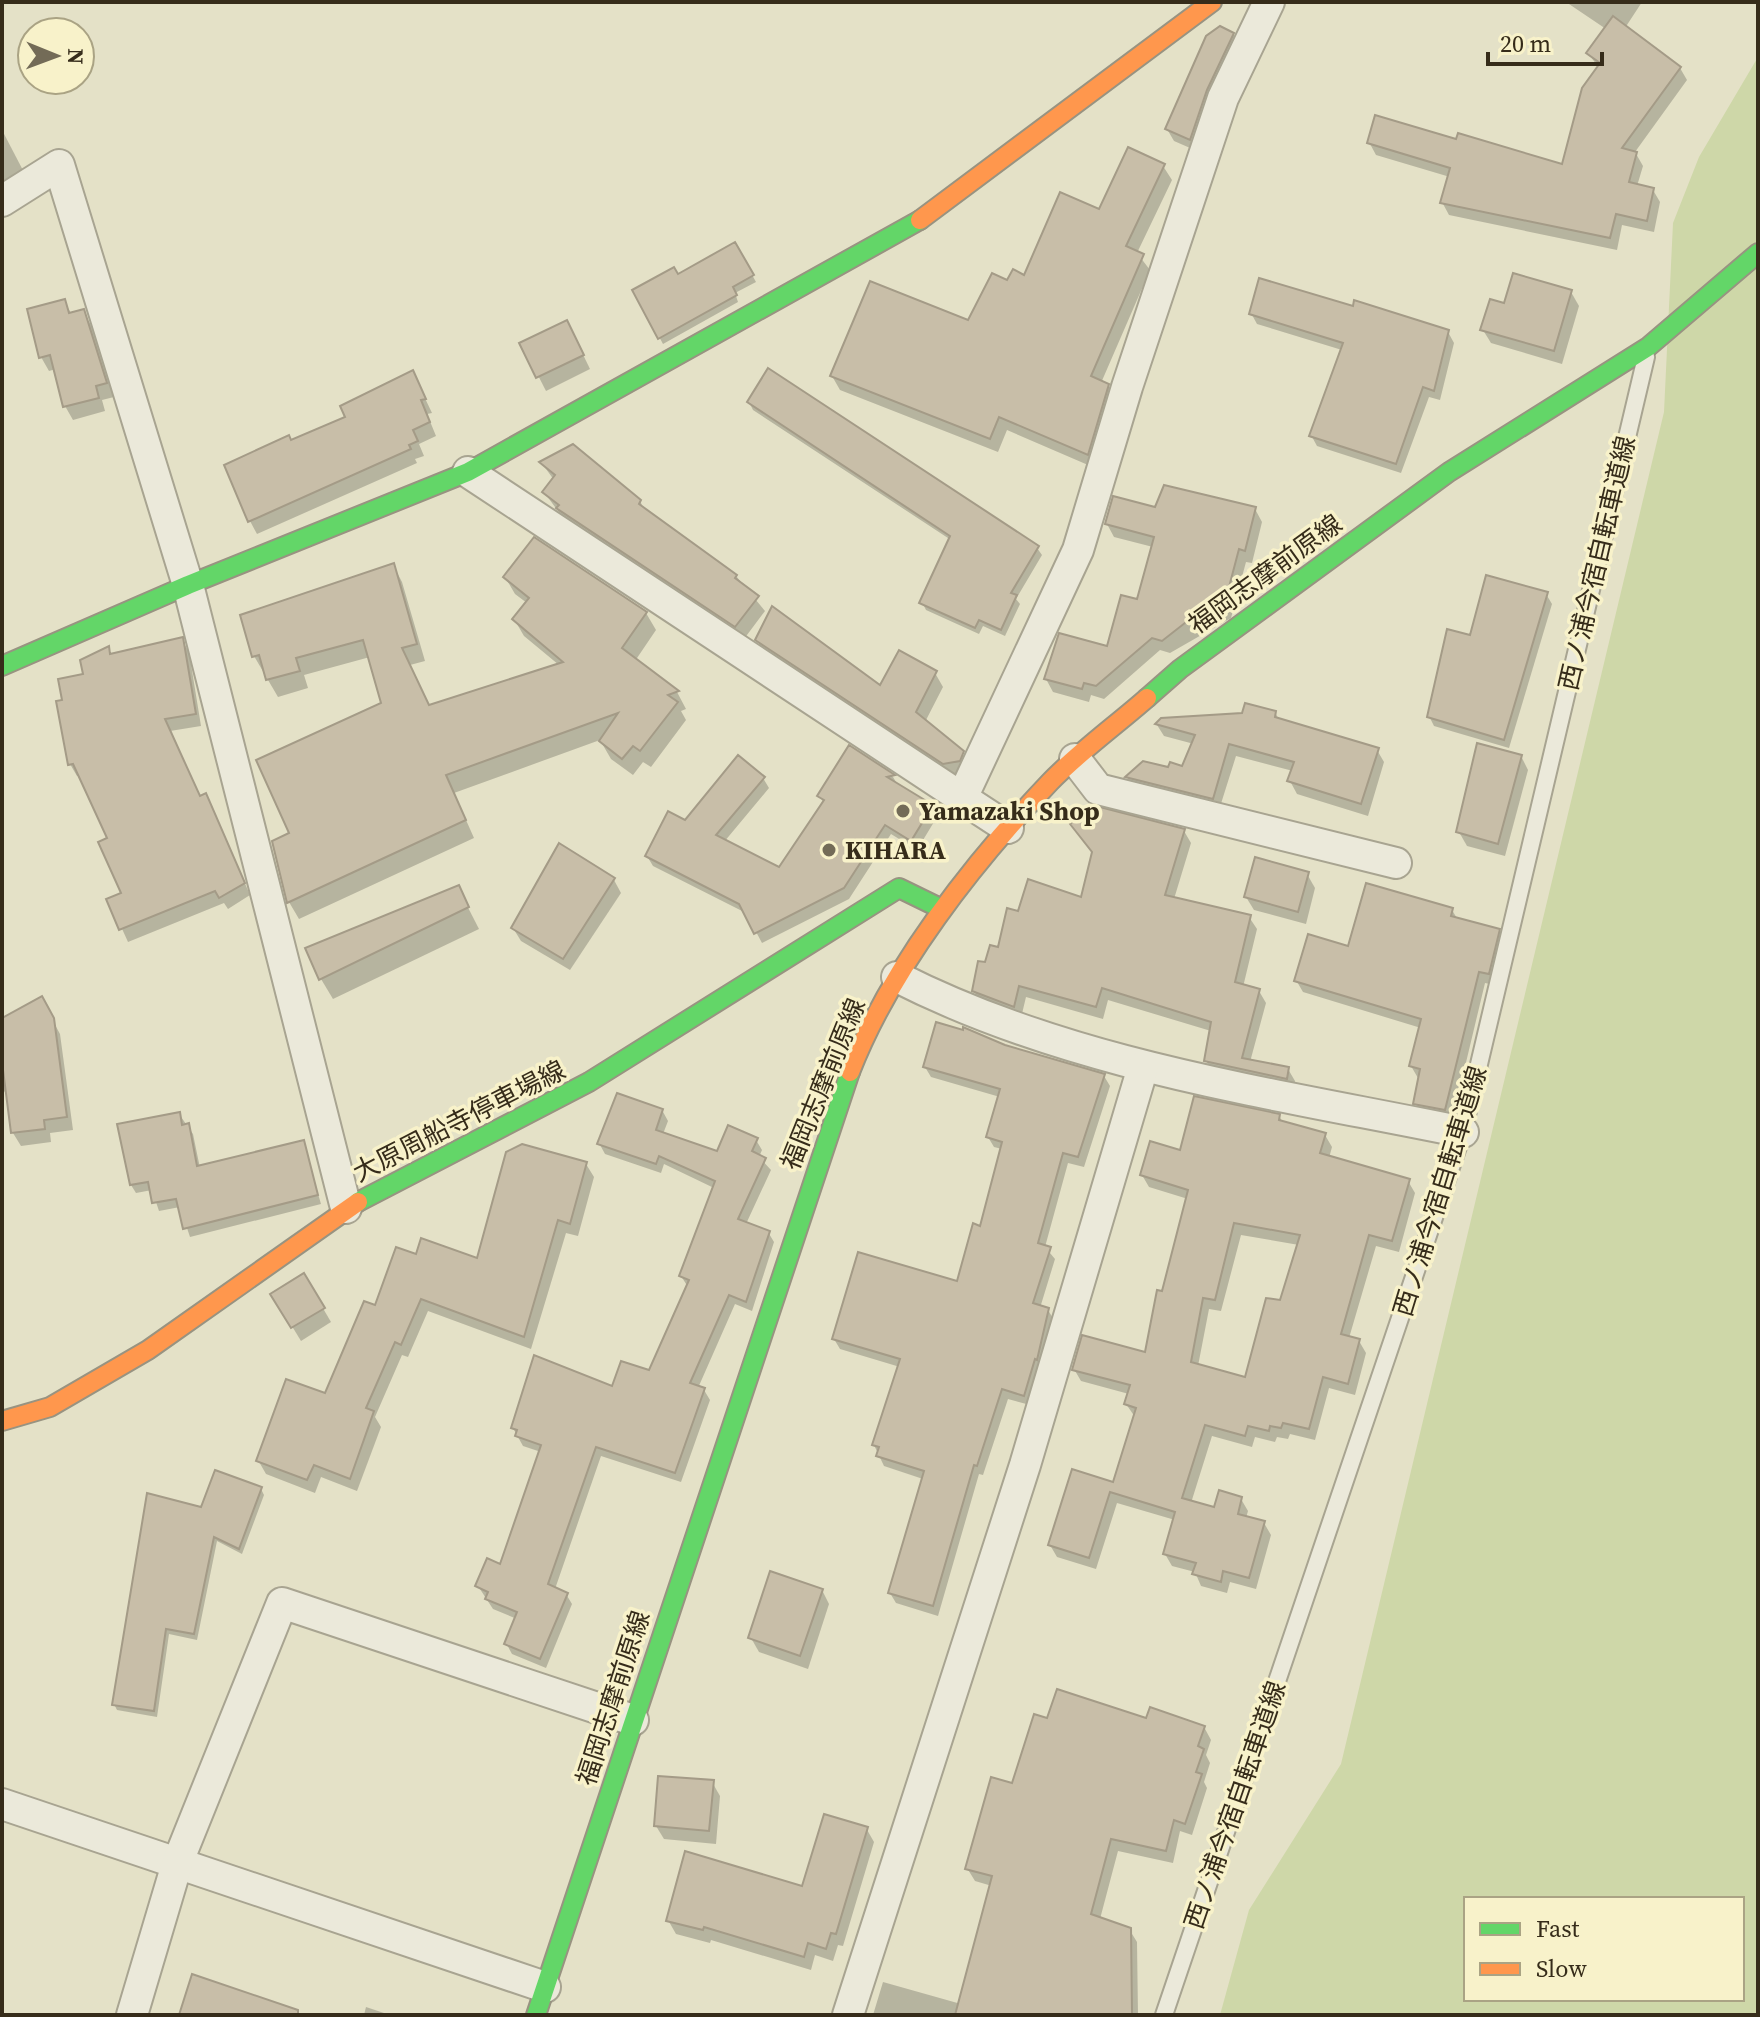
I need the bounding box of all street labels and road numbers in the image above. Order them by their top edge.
street label: 西ノ浦今宿自転車道線 [1550,432,1644,694]
street label: 福岡志摩前原線 [1181,506,1349,642]
street label: 福岡志摩前原線 [772,993,874,1175]
street label: 大原周船寺停車場線 [347,1052,571,1190]
street label: 西ノ浦今宿自転車道線 [1385,1061,1495,1321]
street label: 福岡志摩前原線 [568,1606,658,1790]
street label: 西ノ浦今宿自転車道線 [1176,1676,1294,1934]

